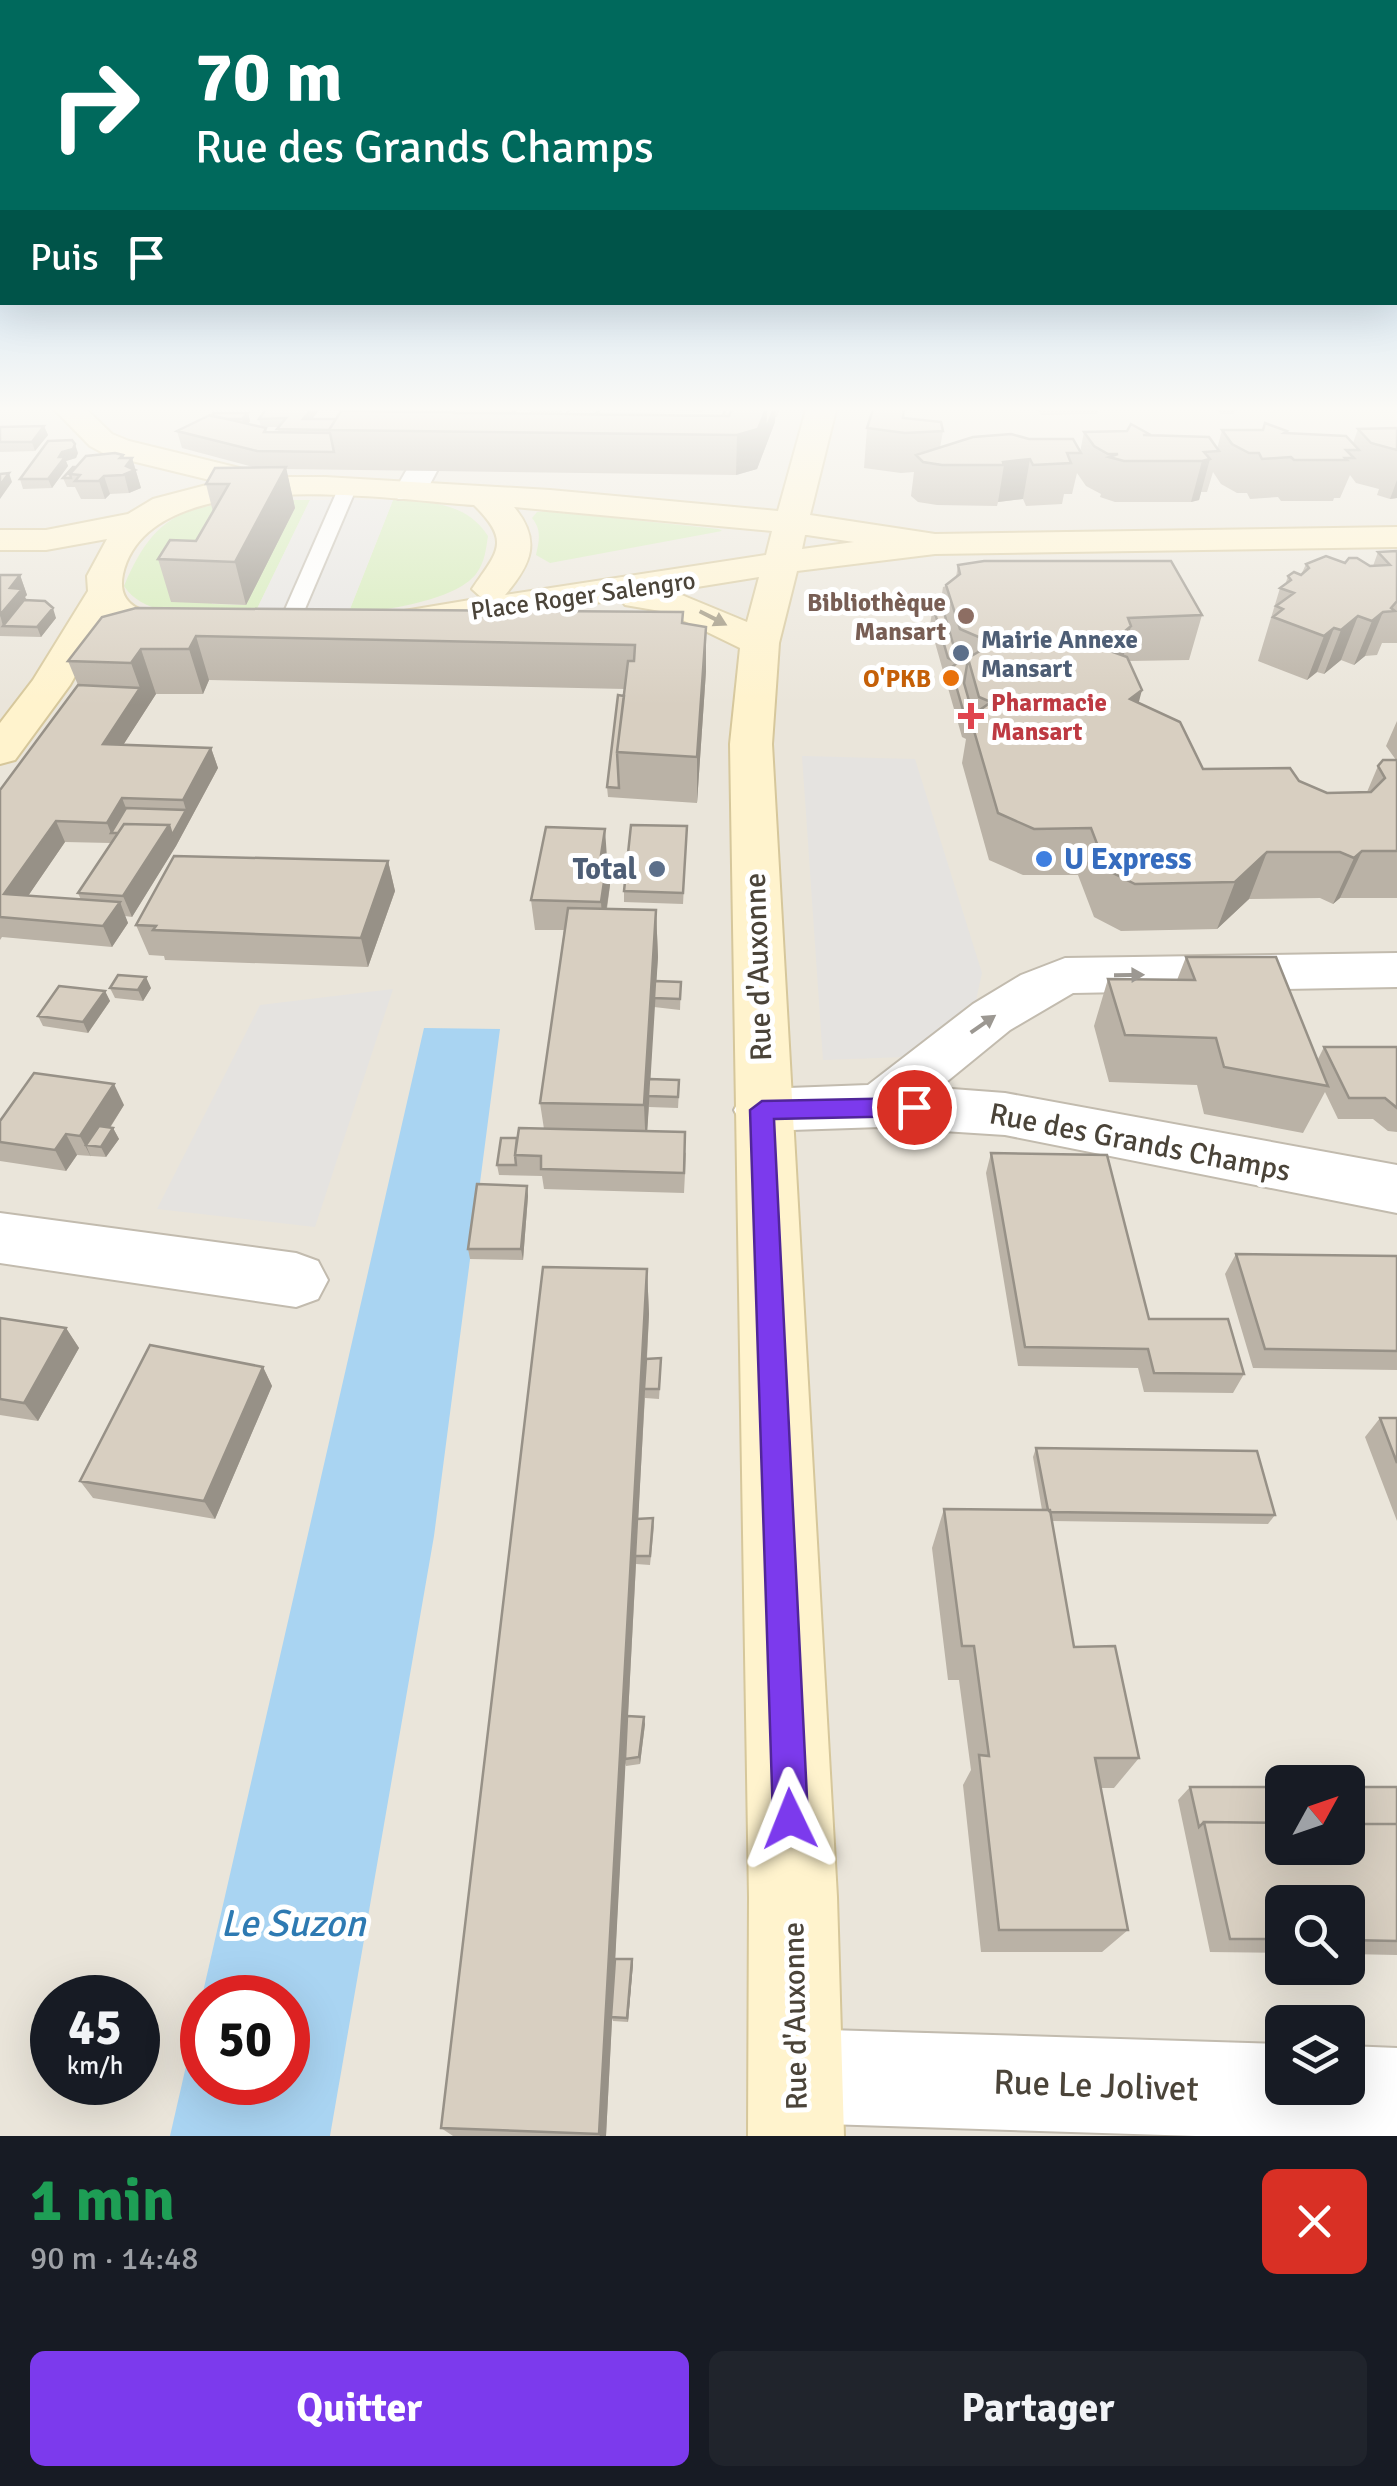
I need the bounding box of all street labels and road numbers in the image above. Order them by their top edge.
street label: Place Roger Salengro [469,564,697,627]
street label: Rue d'Auxonne [737,872,780,1062]
street label: Rue des Grands Champs [986,1095,1294,1190]
street label: Rue d'Auxonne [775,1921,816,2111]
street label: Rue Le Jolivet [993,2060,1199,2111]

